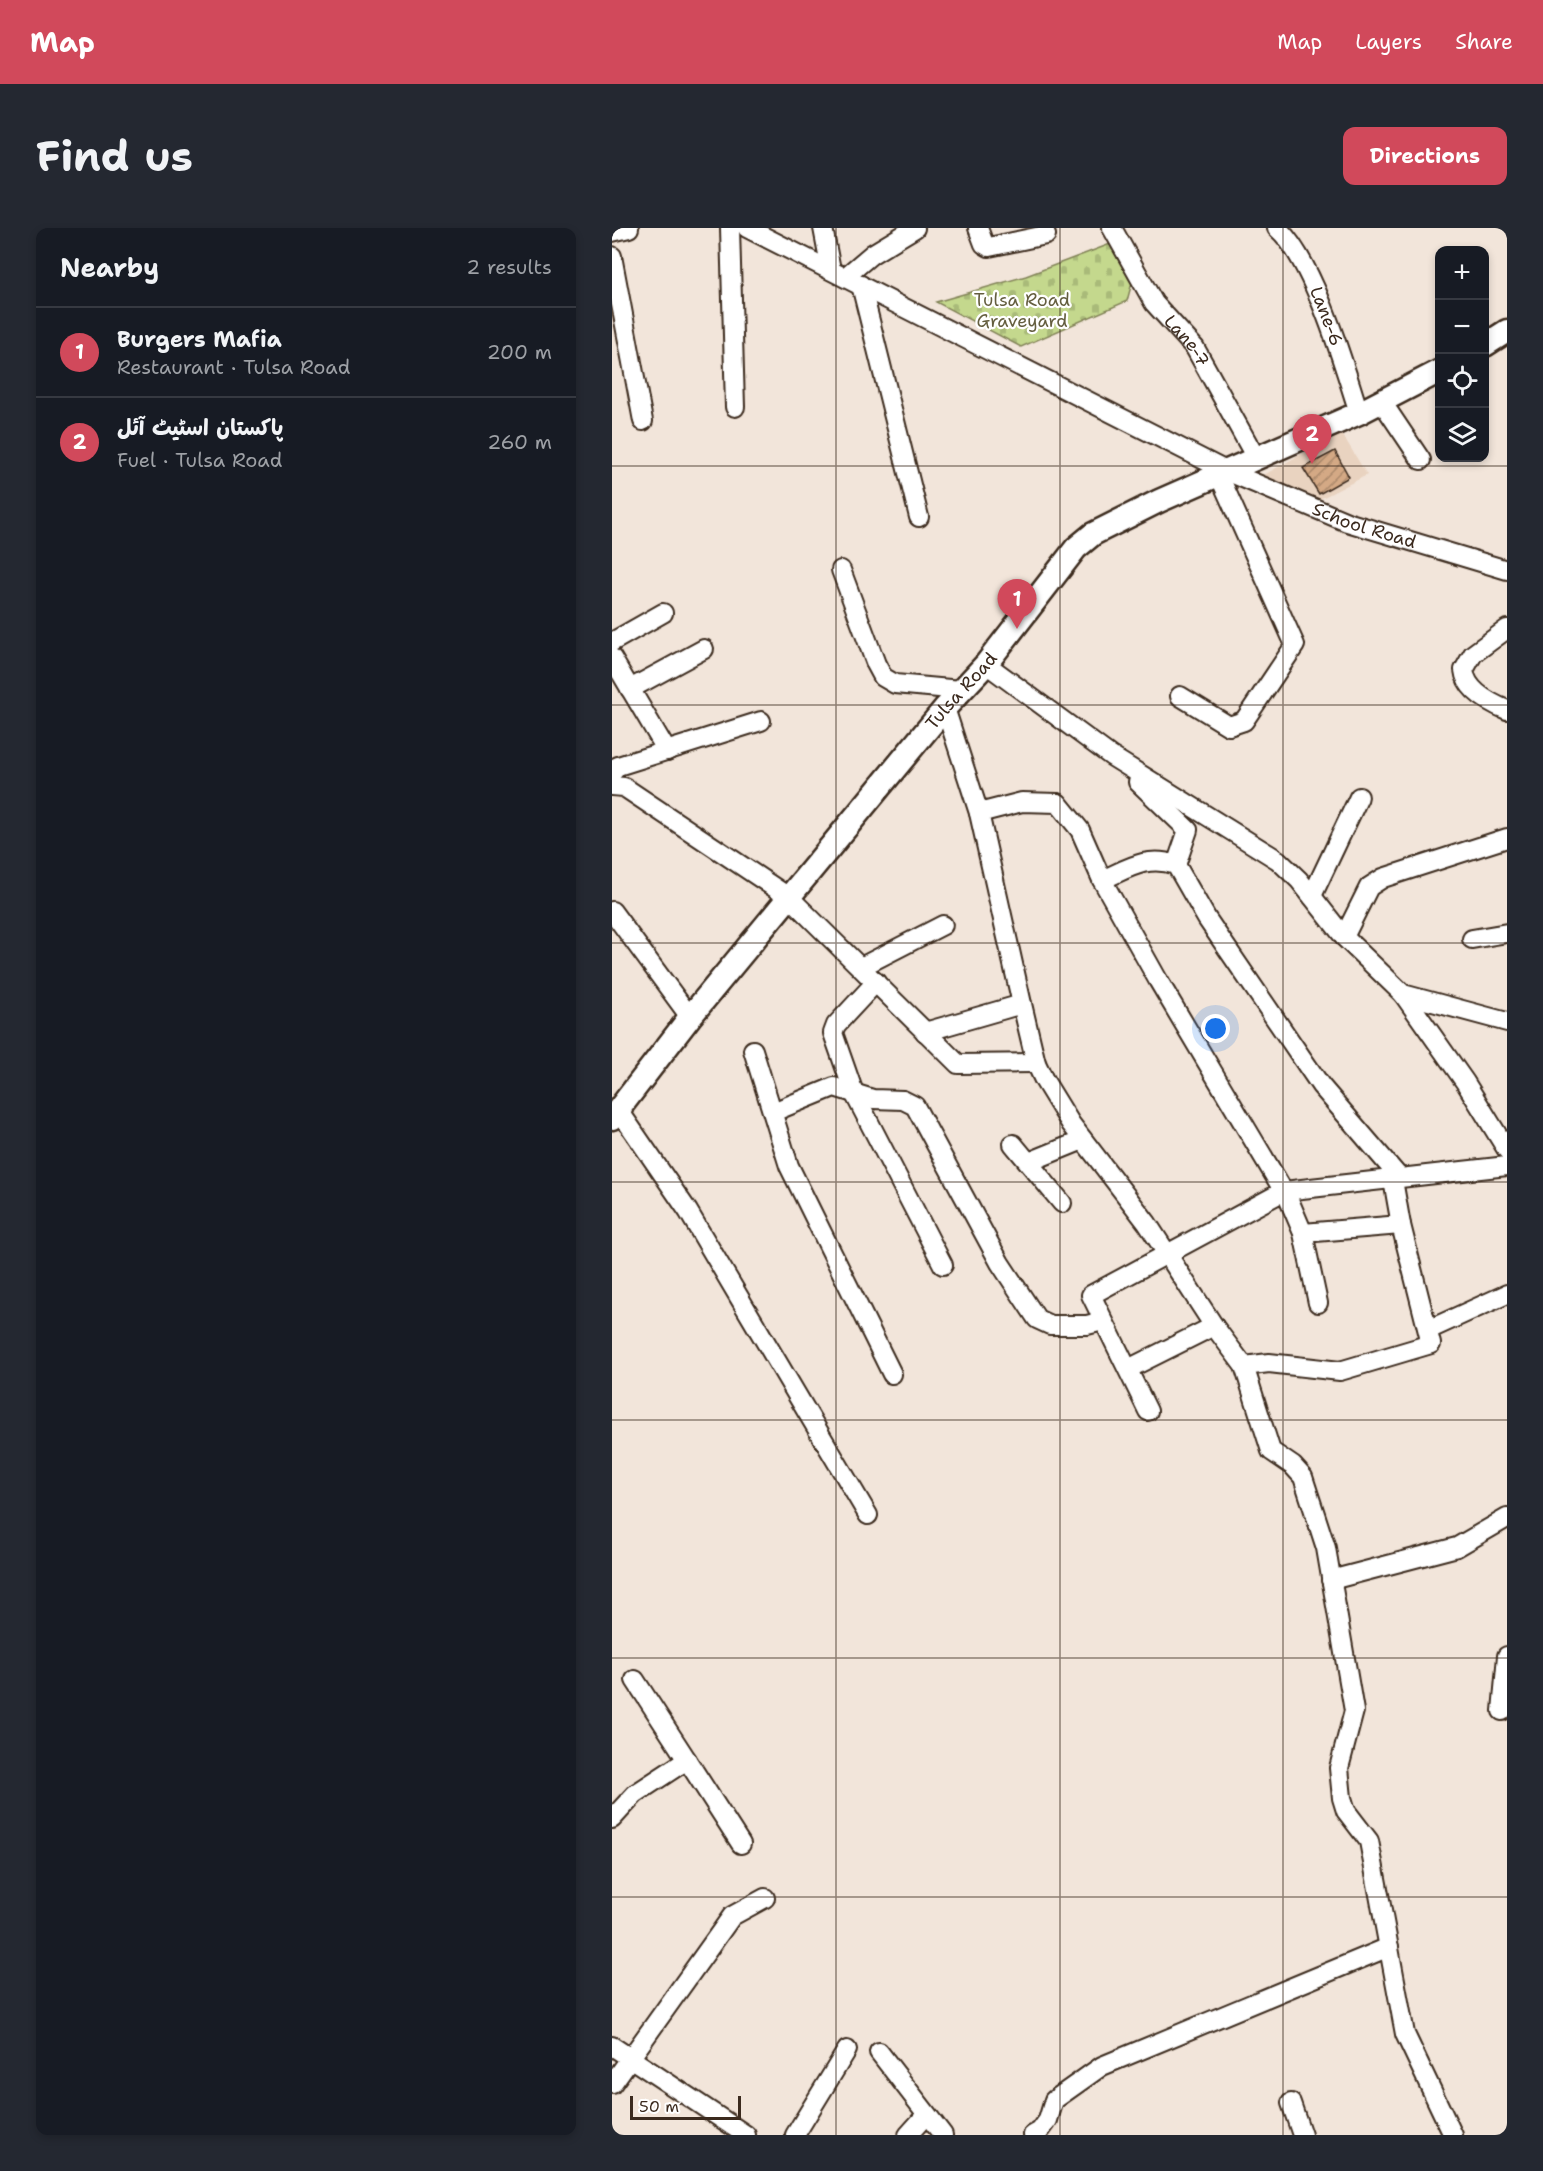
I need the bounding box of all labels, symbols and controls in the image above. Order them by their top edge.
text: Map [30,23,95,61]
text: Map [1277,28,1322,56]
text: Layers [1355,28,1422,56]
text: Share [1455,28,1513,56]
button: Directions [1343,127,1507,185]
text: Find us [36,128,193,184]
map controls [1435,246,1489,462]
button: + [1435,246,1489,300]
text: Nearby [60,250,159,285]
text: 2 results [466,254,552,280]
street label: Lane-6 [1304,283,1349,349]
park label: Tulsa Road Graveyard [974,288,1070,333]
button: − [1435,300,1489,354]
street label: Lane-7 [1159,310,1215,371]
text: Burgers Mafia [117,325,282,354]
text: 1 [75,339,84,365]
text: 200 m [487,339,552,365]
text: Restaurant · Tulsa Road [117,354,350,380]
button: locate [1435,354,1489,408]
button: layers [1435,408,1489,462]
text: پاکستان اسٹیٹ آئل [117,413,283,442]
pin: 2 [1292,414,1332,464]
text: 2 [73,429,87,455]
text: 260 m [487,429,552,455]
text: Fuel · Tulsa Road [117,447,282,473]
street label: School Road [1309,497,1419,554]
pin: 1 [998,580,1036,629]
street label: Tulsa Road [920,647,1003,734]
your location [1201,1014,1230,1043]
scale bar [630,2093,741,2120]
text: 50 m [639,2096,679,2117]

